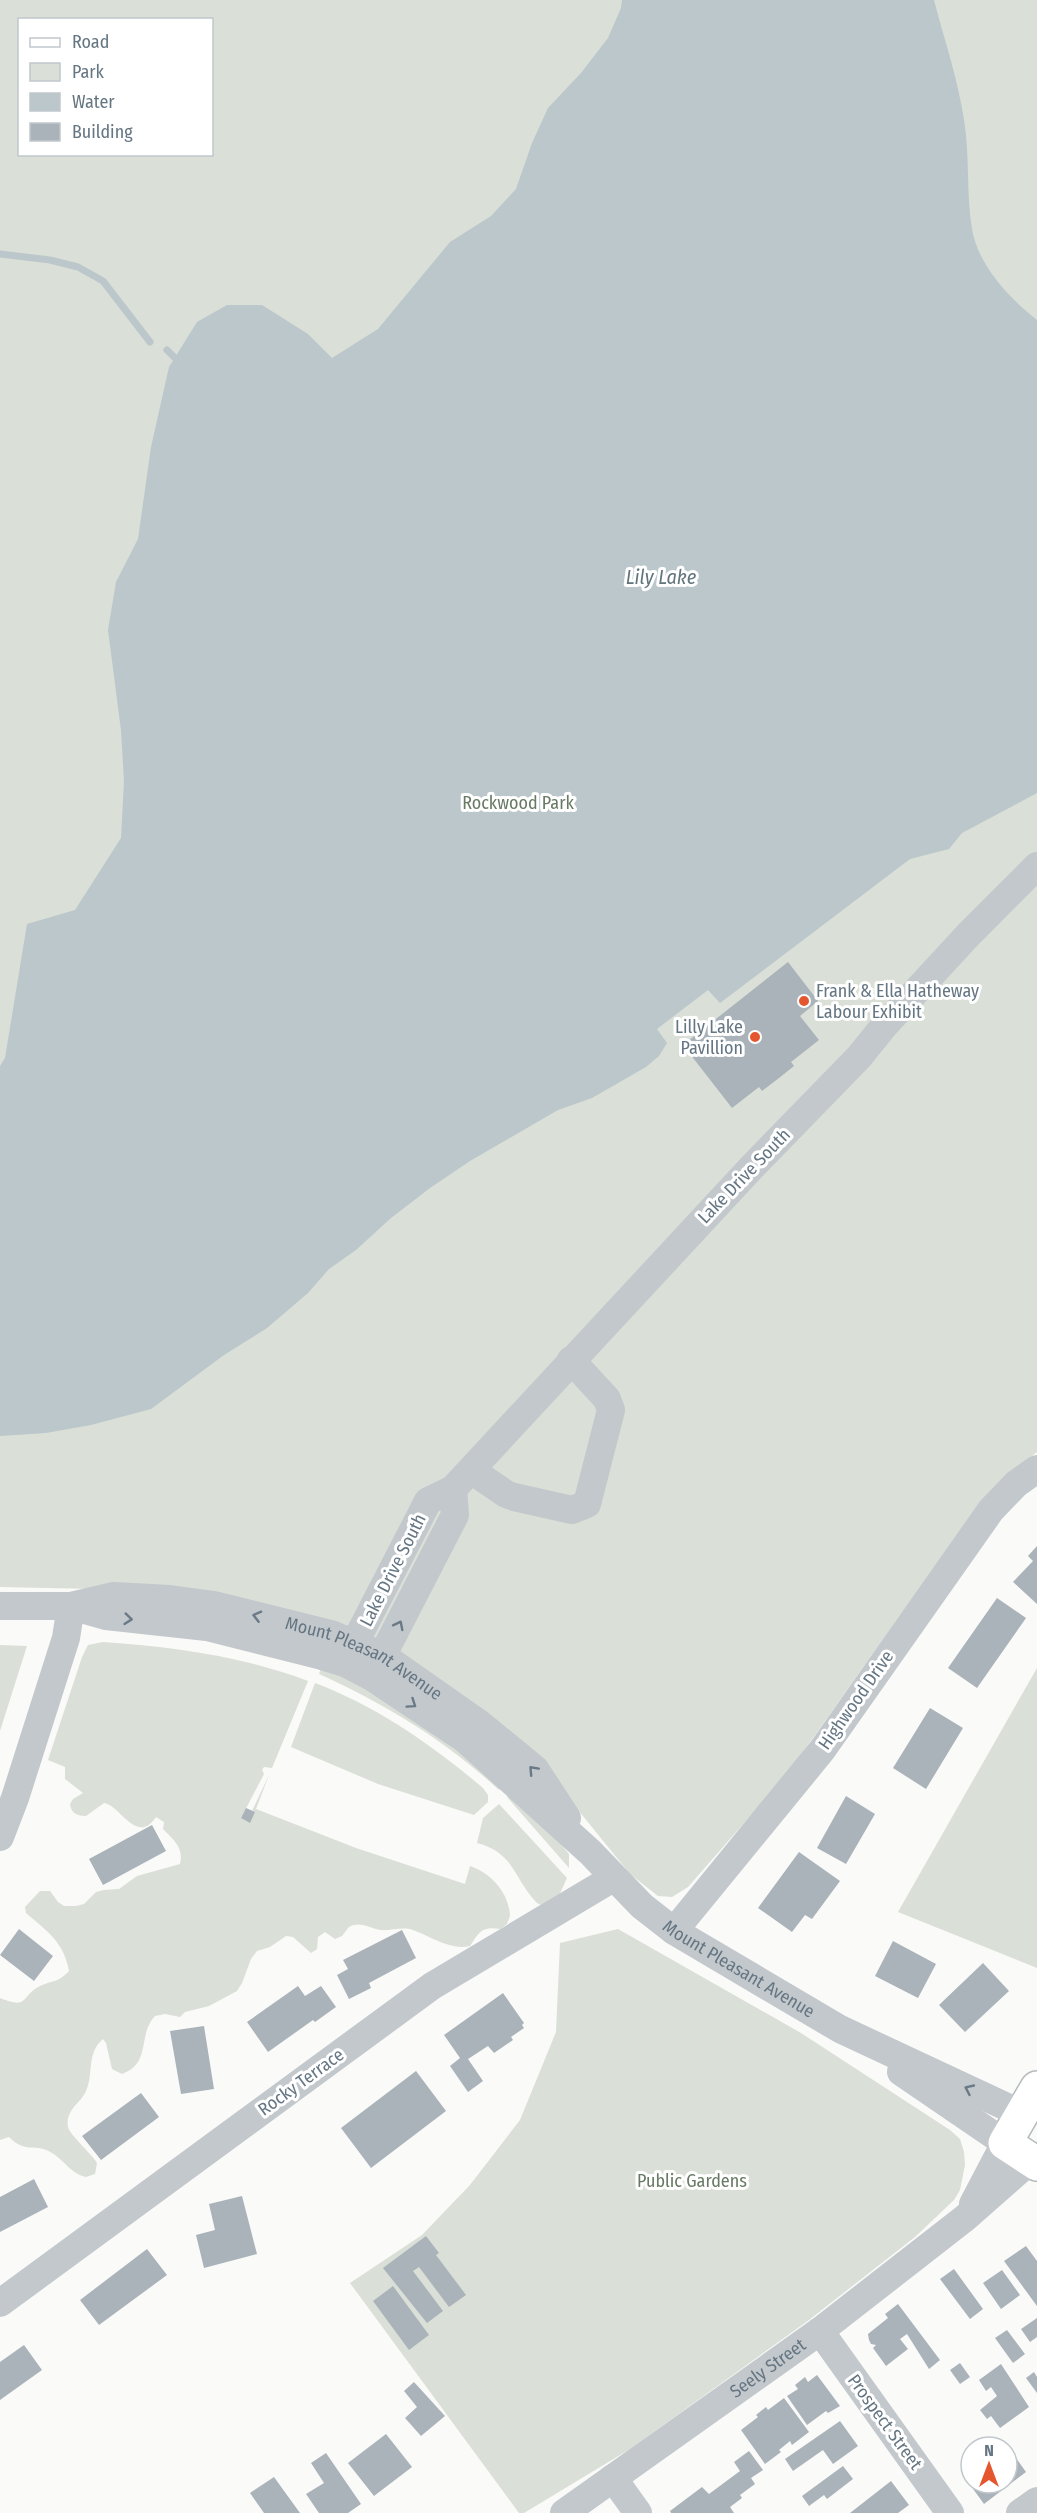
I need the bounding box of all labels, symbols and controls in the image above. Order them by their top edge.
legend [18,18,213,156]
text: Road [72,31,109,53]
text: Park [72,61,105,83]
text: Water [72,91,115,113]
text: Building [72,121,133,143]
water label: Lily Lake [626,565,697,589]
park label: Rockwood Park [462,792,574,814]
place label: Frank & Ella Hatheway Labour Exhibit [816,980,979,1023]
marker: Frank & Ella Hatheway Labour Exhibit [797,994,811,1008]
place label: Lilly Lake Pavillion [675,1016,743,1059]
marker: Lilly Lake Pavillion [748,1030,762,1044]
street label: Lake Drive South [693,1124,795,1228]
street label: Lake Drive South [355,1510,431,1630]
one-way arrow [252,1610,262,1623]
one-way arrow [124,1612,133,1625]
street label: Mount Pleasant Avenue [283,1612,447,1705]
one-way arrow [392,1621,403,1631]
street label: Highwood Drive [814,1646,898,1754]
one-way arrow [405,1696,416,1707]
one-way arrow [529,1766,540,1776]
street label: Mount Pleasant Avenue [658,1915,819,2023]
street label: Rocky Terrace [254,2043,348,2120]
one-way arrow [965,2085,976,2097]
park label: Public Gardens [637,2170,747,2192]
street label: Seely Street [726,2334,810,2403]
street label: Prospect Street [843,2370,927,2474]
north arrow [959,2435,1019,2495]
text: N [984,2441,994,2460]

